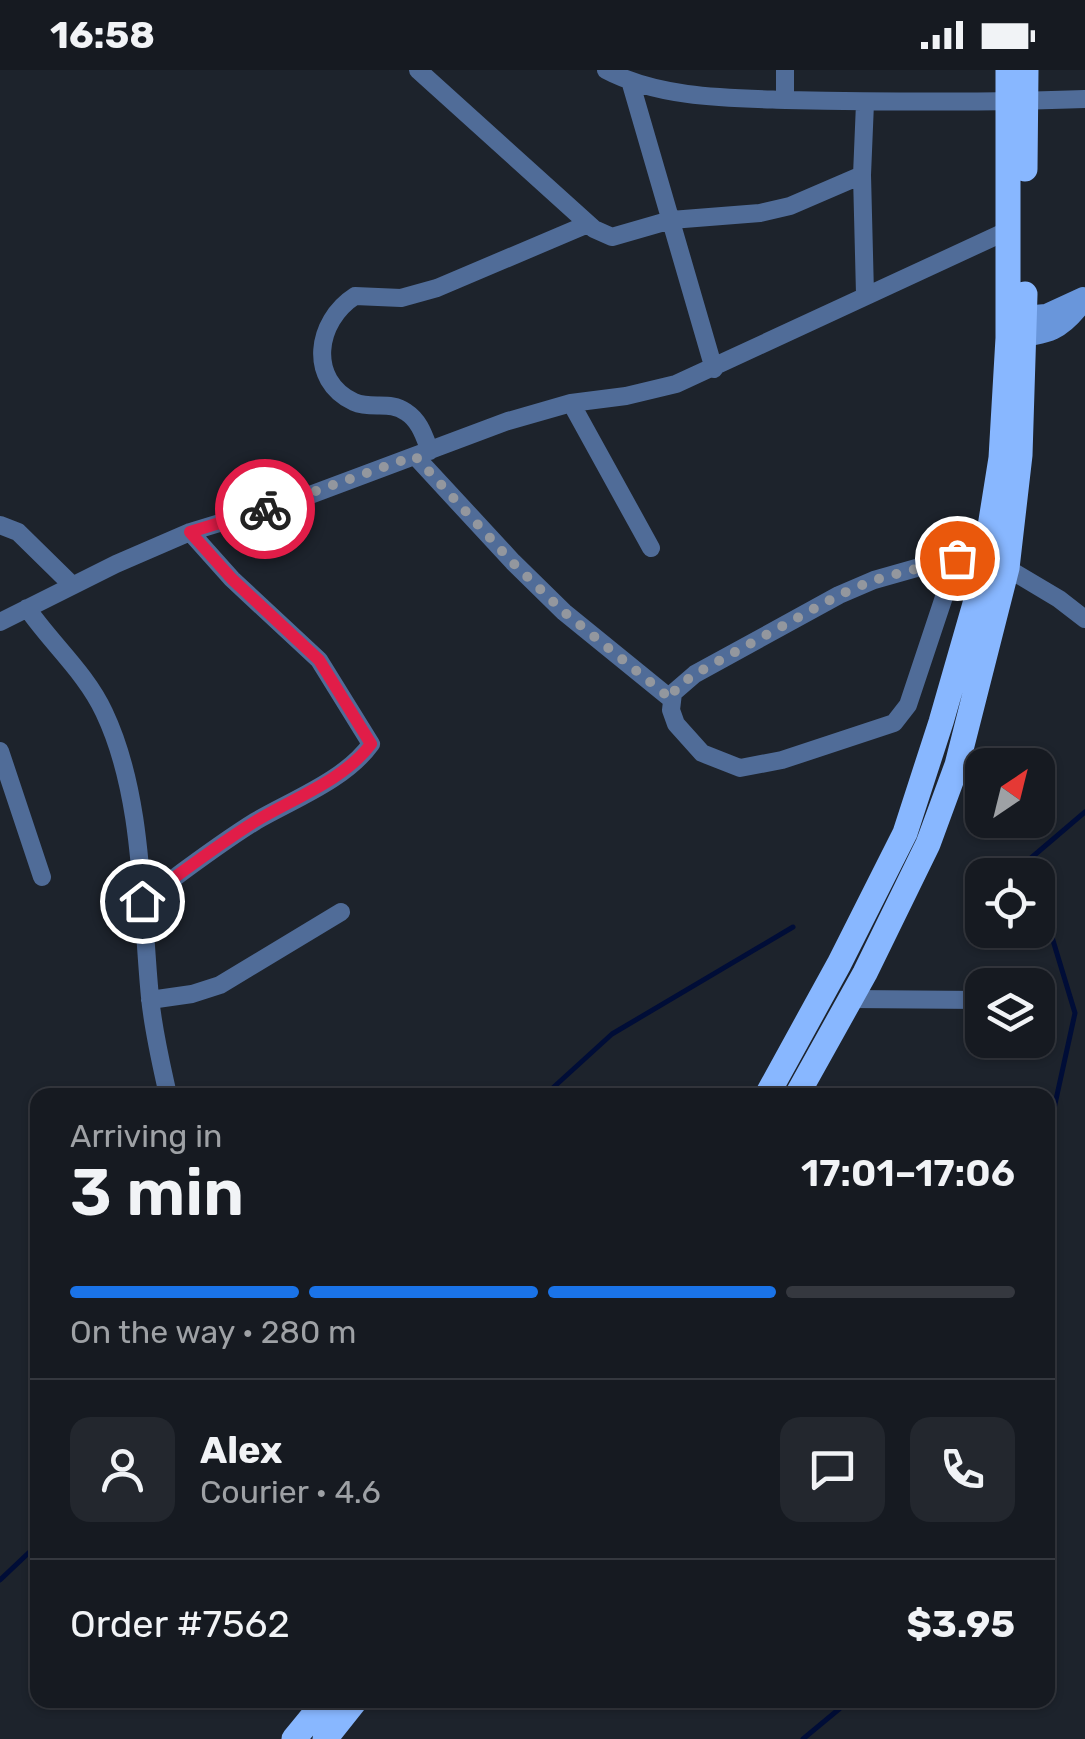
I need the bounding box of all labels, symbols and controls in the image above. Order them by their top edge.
text: 16:58 [50,12,155,58]
courier [215,459,315,559]
icon: bike [238,482,293,537]
pin [915,516,1000,601]
icon: bag [930,531,985,586]
north arrow [965,748,1055,838]
map controls [965,748,1055,1058]
button: locate [965,858,1055,948]
pin [100,859,185,944]
icon: home [115,874,170,929]
button: layers [965,968,1055,1058]
text: Arriving in [70,1117,222,1155]
text: 17:01–17:06 [801,1150,1015,1196]
text: 3 min [70,1154,244,1231]
text: On the way · 280 m [70,1313,357,1351]
button: person [70,1417,175,1522]
button: chat [780,1417,885,1522]
button: phone [910,1417,1015,1522]
text: Alex [200,1427,282,1473]
text: Courier · 4.6 [200,1473,381,1511]
text: Order #7562 [70,1601,290,1647]
text: $3.95 [906,1601,1015,1647]

